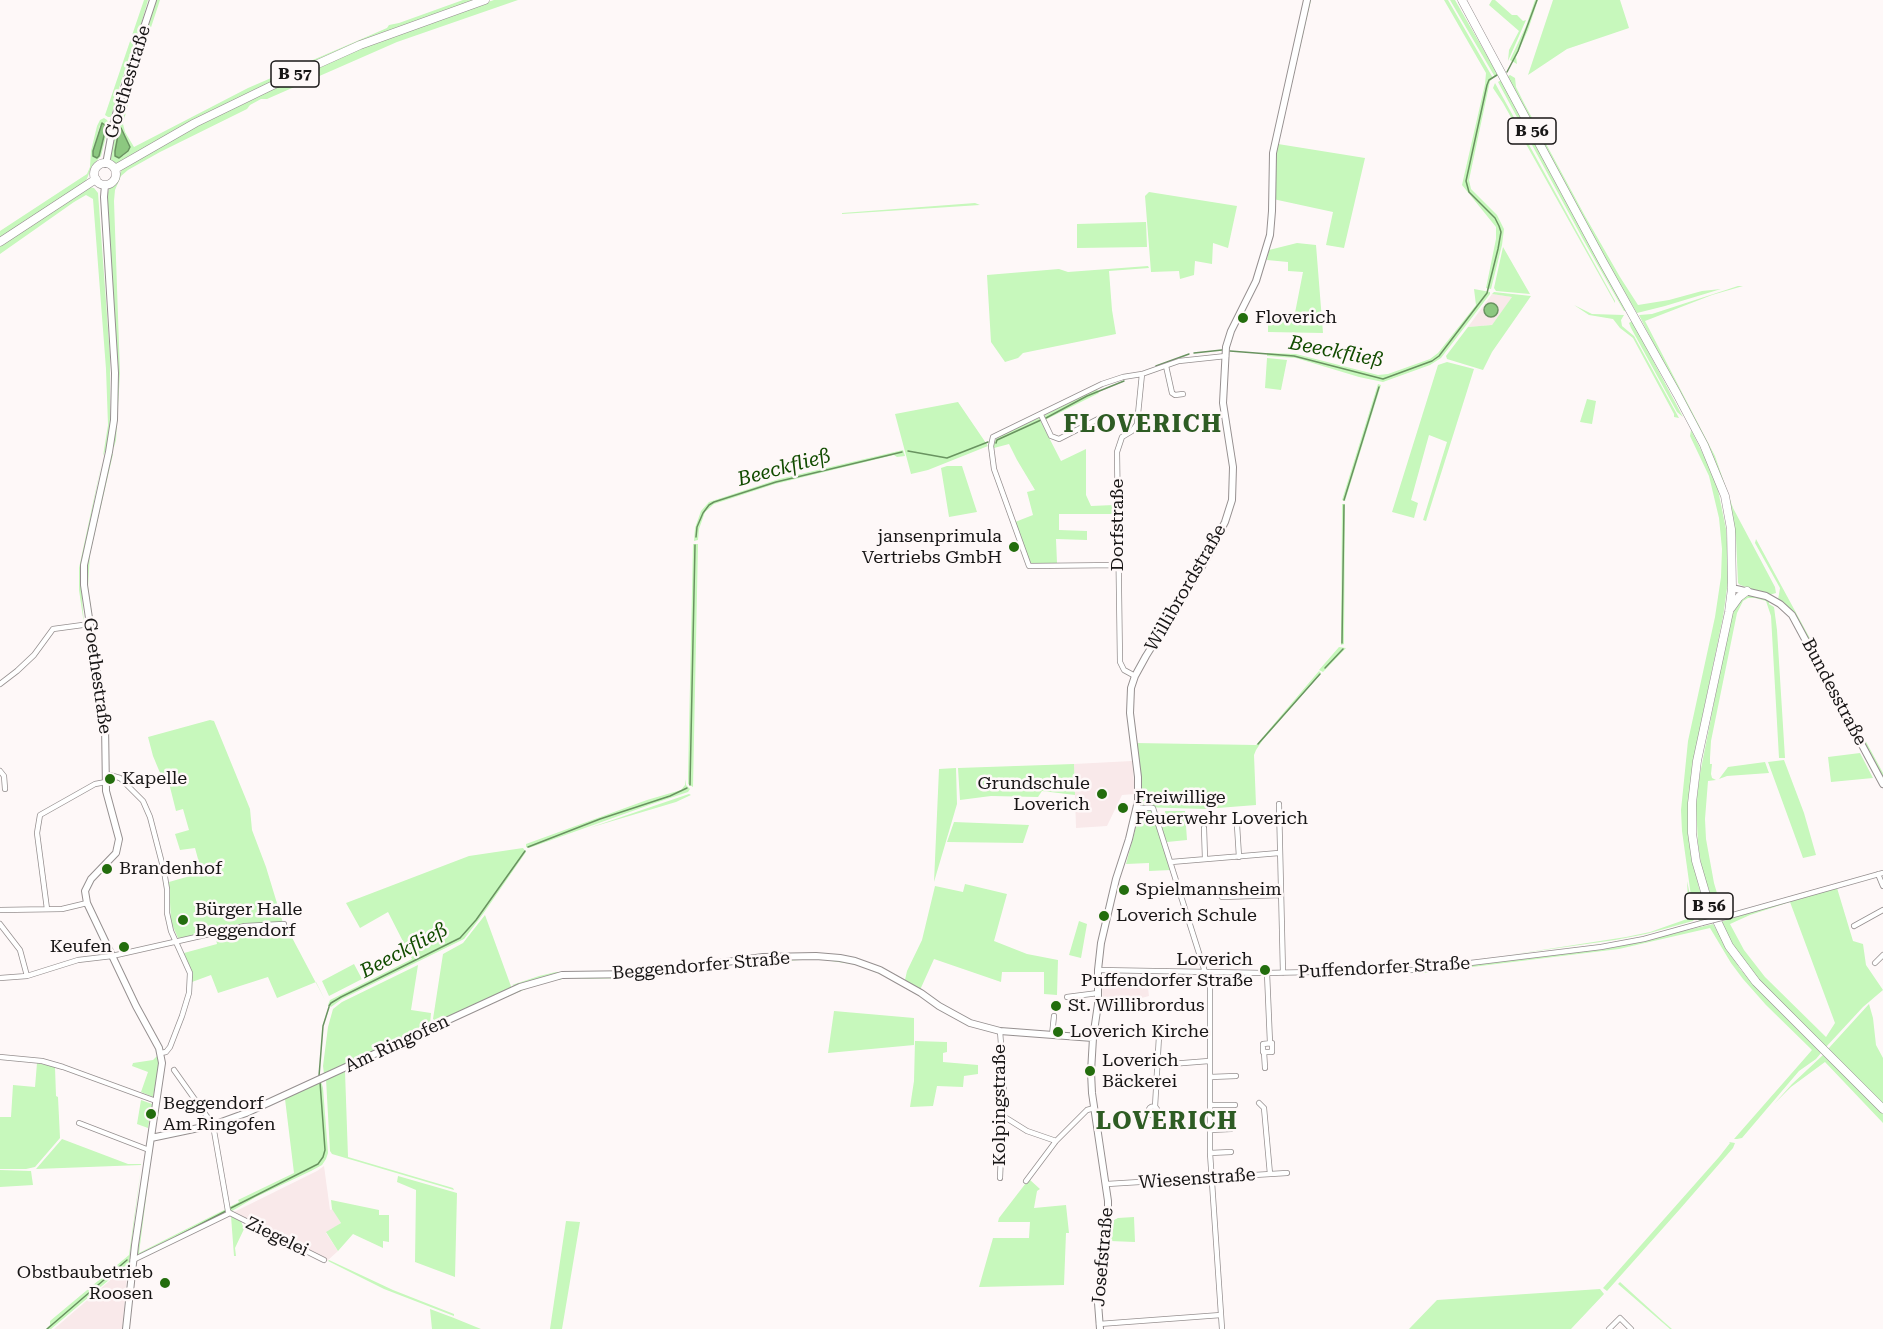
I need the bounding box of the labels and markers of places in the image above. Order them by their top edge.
place label: Floverich [1255,307,1337,329]
marker: Floverich [1236,311,1250,325]
place label: jansenprimula Vertriebs GmbH [862,526,1002,568]
marker: jansenprimula Vertriebs GmbH [1007,540,1021,554]
place label: Kapelle [122,768,187,790]
marker: Kapelle [103,772,117,786]
place label: Grundschule Loverich [977,773,1090,816]
marker: Grundschule Loverich [1095,787,1109,801]
place label: Freiwillige Feuerwehr Loverich [1135,787,1308,830]
marker: Freiwillige Feuerwehr Loverich [1116,801,1130,815]
place label: Brandenhof [119,858,222,880]
marker: Brandenhof [100,862,114,876]
place label: Spielmannsheim [1136,879,1282,901]
marker: Spielmannsheim [1117,883,1131,897]
place label: Bürger Halle Beggendorf [195,899,302,942]
place label: Loverich Schule [1116,905,1257,927]
marker: Loverich Schule [1097,909,1111,923]
marker: Bürger Halle Beggendorf [176,913,190,927]
place label: Keufen [50,936,112,958]
marker: Keufen [117,940,131,954]
place label: Loverich Puffendorfer Straße [1081,949,1253,992]
marker: Loverich Puffendorfer Straße [1258,963,1272,977]
place label: St. Willibrordus [1068,995,1205,1017]
marker: St. Willibrordus [1049,999,1063,1013]
place label: Loverich Kirche [1070,1021,1209,1043]
marker: Loverich Kirche [1051,1025,1065,1039]
place label: Loverich Bäckerei [1102,1050,1179,1092]
marker: Loverich Bäckerei [1083,1064,1097,1078]
place label: Beggendorf Am Ringofen [163,1093,275,1136]
marker: Beggendorf Am Ringofen [144,1107,158,1121]
place label: Obstbaubetrieb Roosen [17,1262,153,1304]
marker: Obstbaubetrieb Roosen [158,1276,172,1290]

